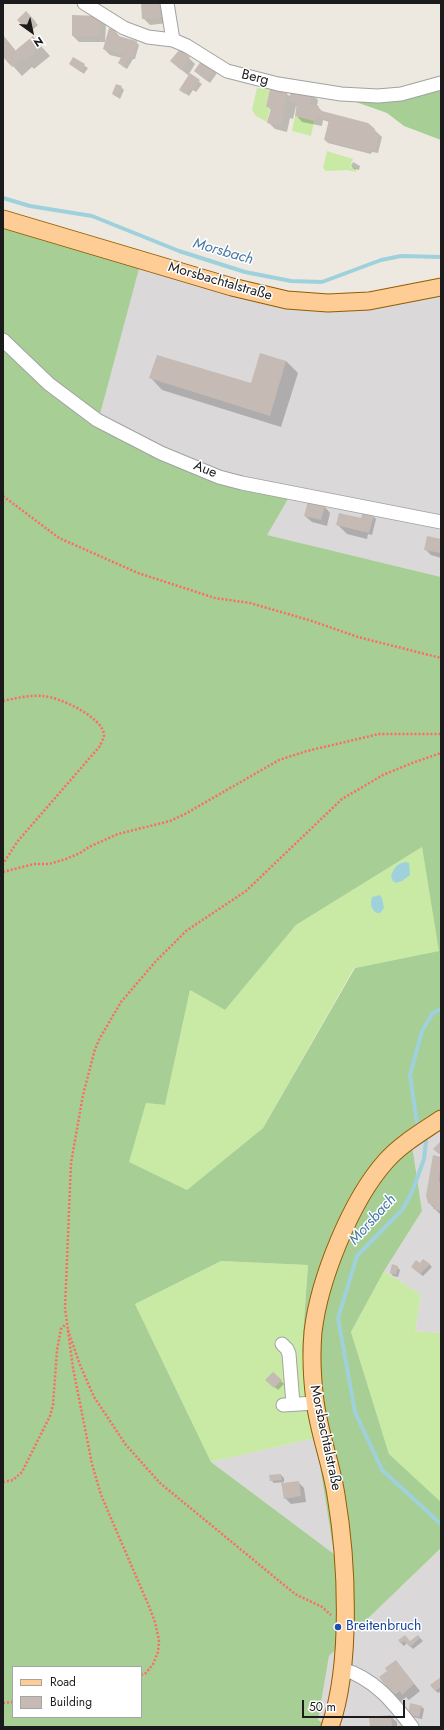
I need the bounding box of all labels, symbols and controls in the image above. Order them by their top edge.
north arrow [12,12,52,52]
text: N [31,33,47,51]
street label: Berg [240,67,270,89]
water label: Morsbach [191,235,255,269]
street label: Morsbachtalstraße [166,259,274,305]
street label: Aue [191,458,219,482]
water label: Morsbach [346,1191,400,1249]
street label: Morsbachtalstraße [306,1384,344,1492]
place label: Breitenbruch [346,1619,421,1635]
marker: Breitenbruch [333,1622,343,1632]
legend [12,1666,142,1718]
text: Road [50,1673,76,1691]
scale bar [304,1692,407,1718]
text: Building [50,1693,92,1711]
text: 50 m [309,1698,336,1716]

